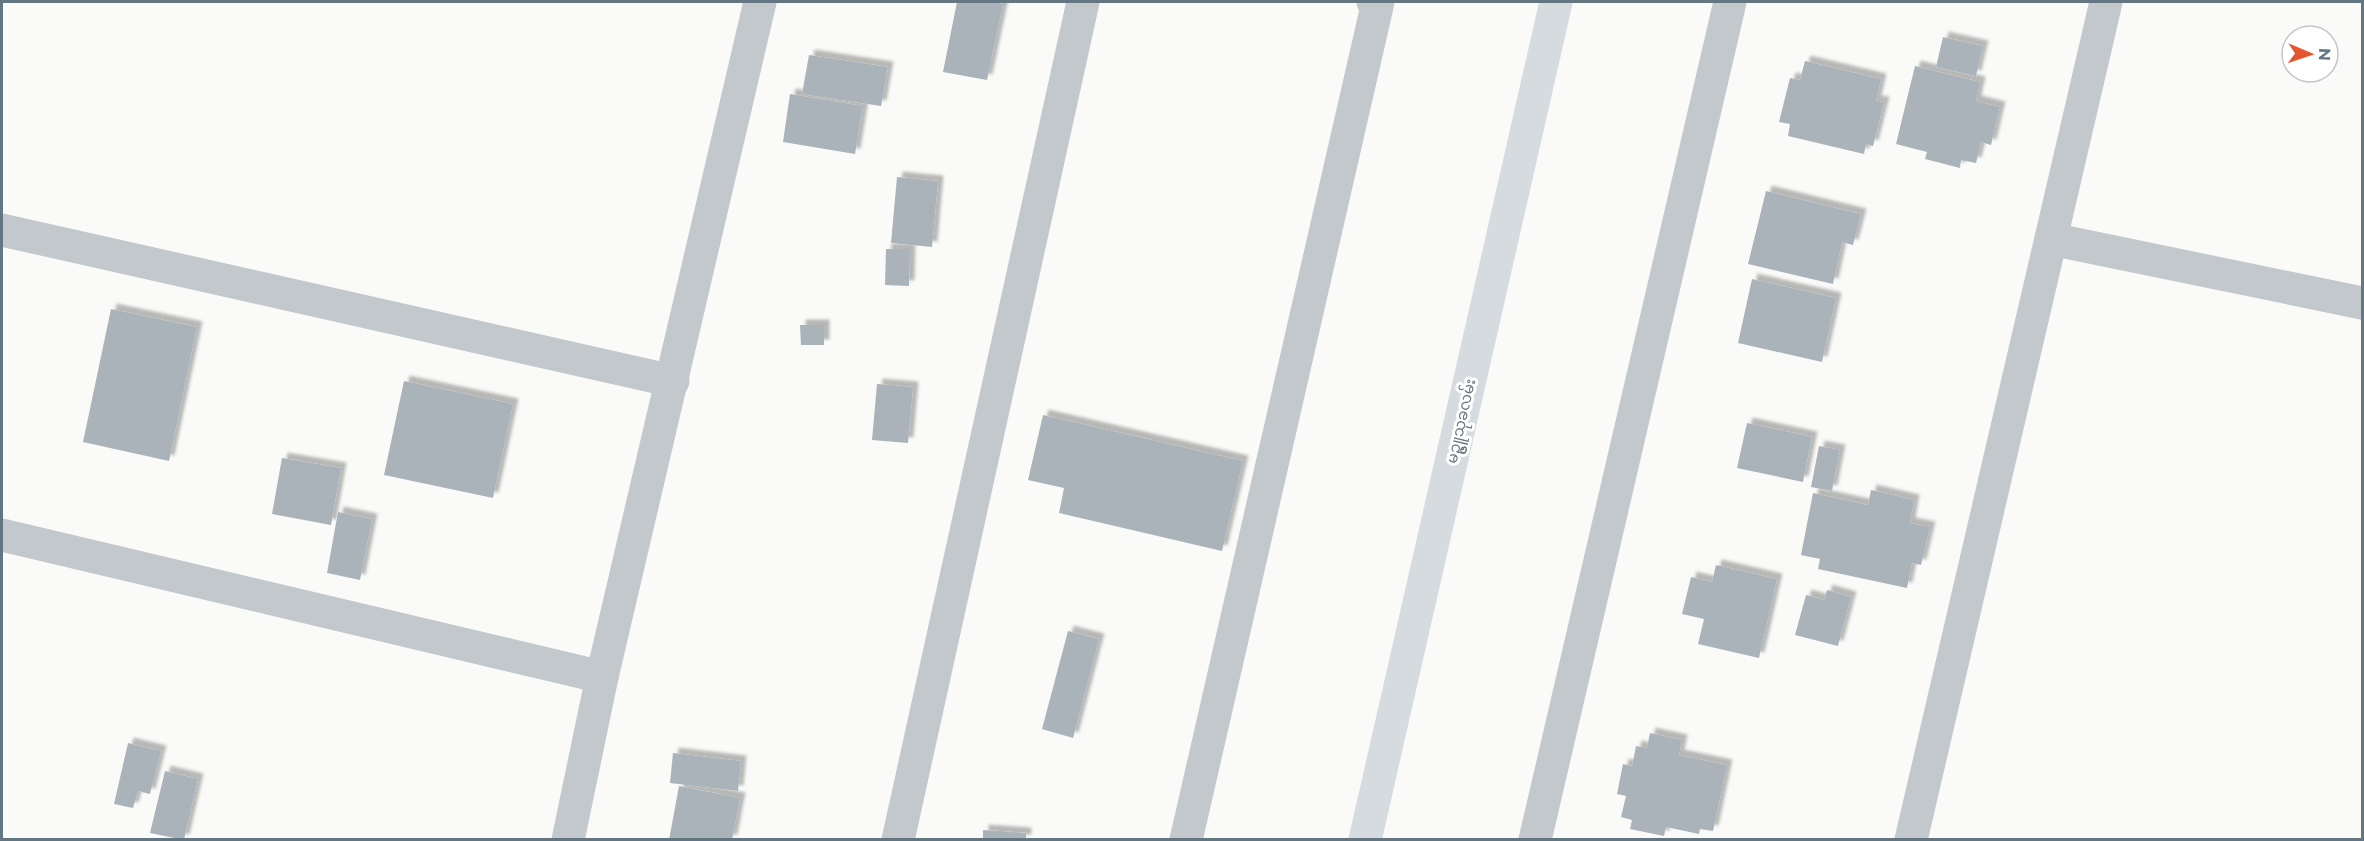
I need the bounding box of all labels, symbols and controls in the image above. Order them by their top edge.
north arrow [2280,24,2340,84]
text: N [2315,48,2334,61]
street label: မဥ္ဇူသုခလမ်း [1442,377,1482,466]

